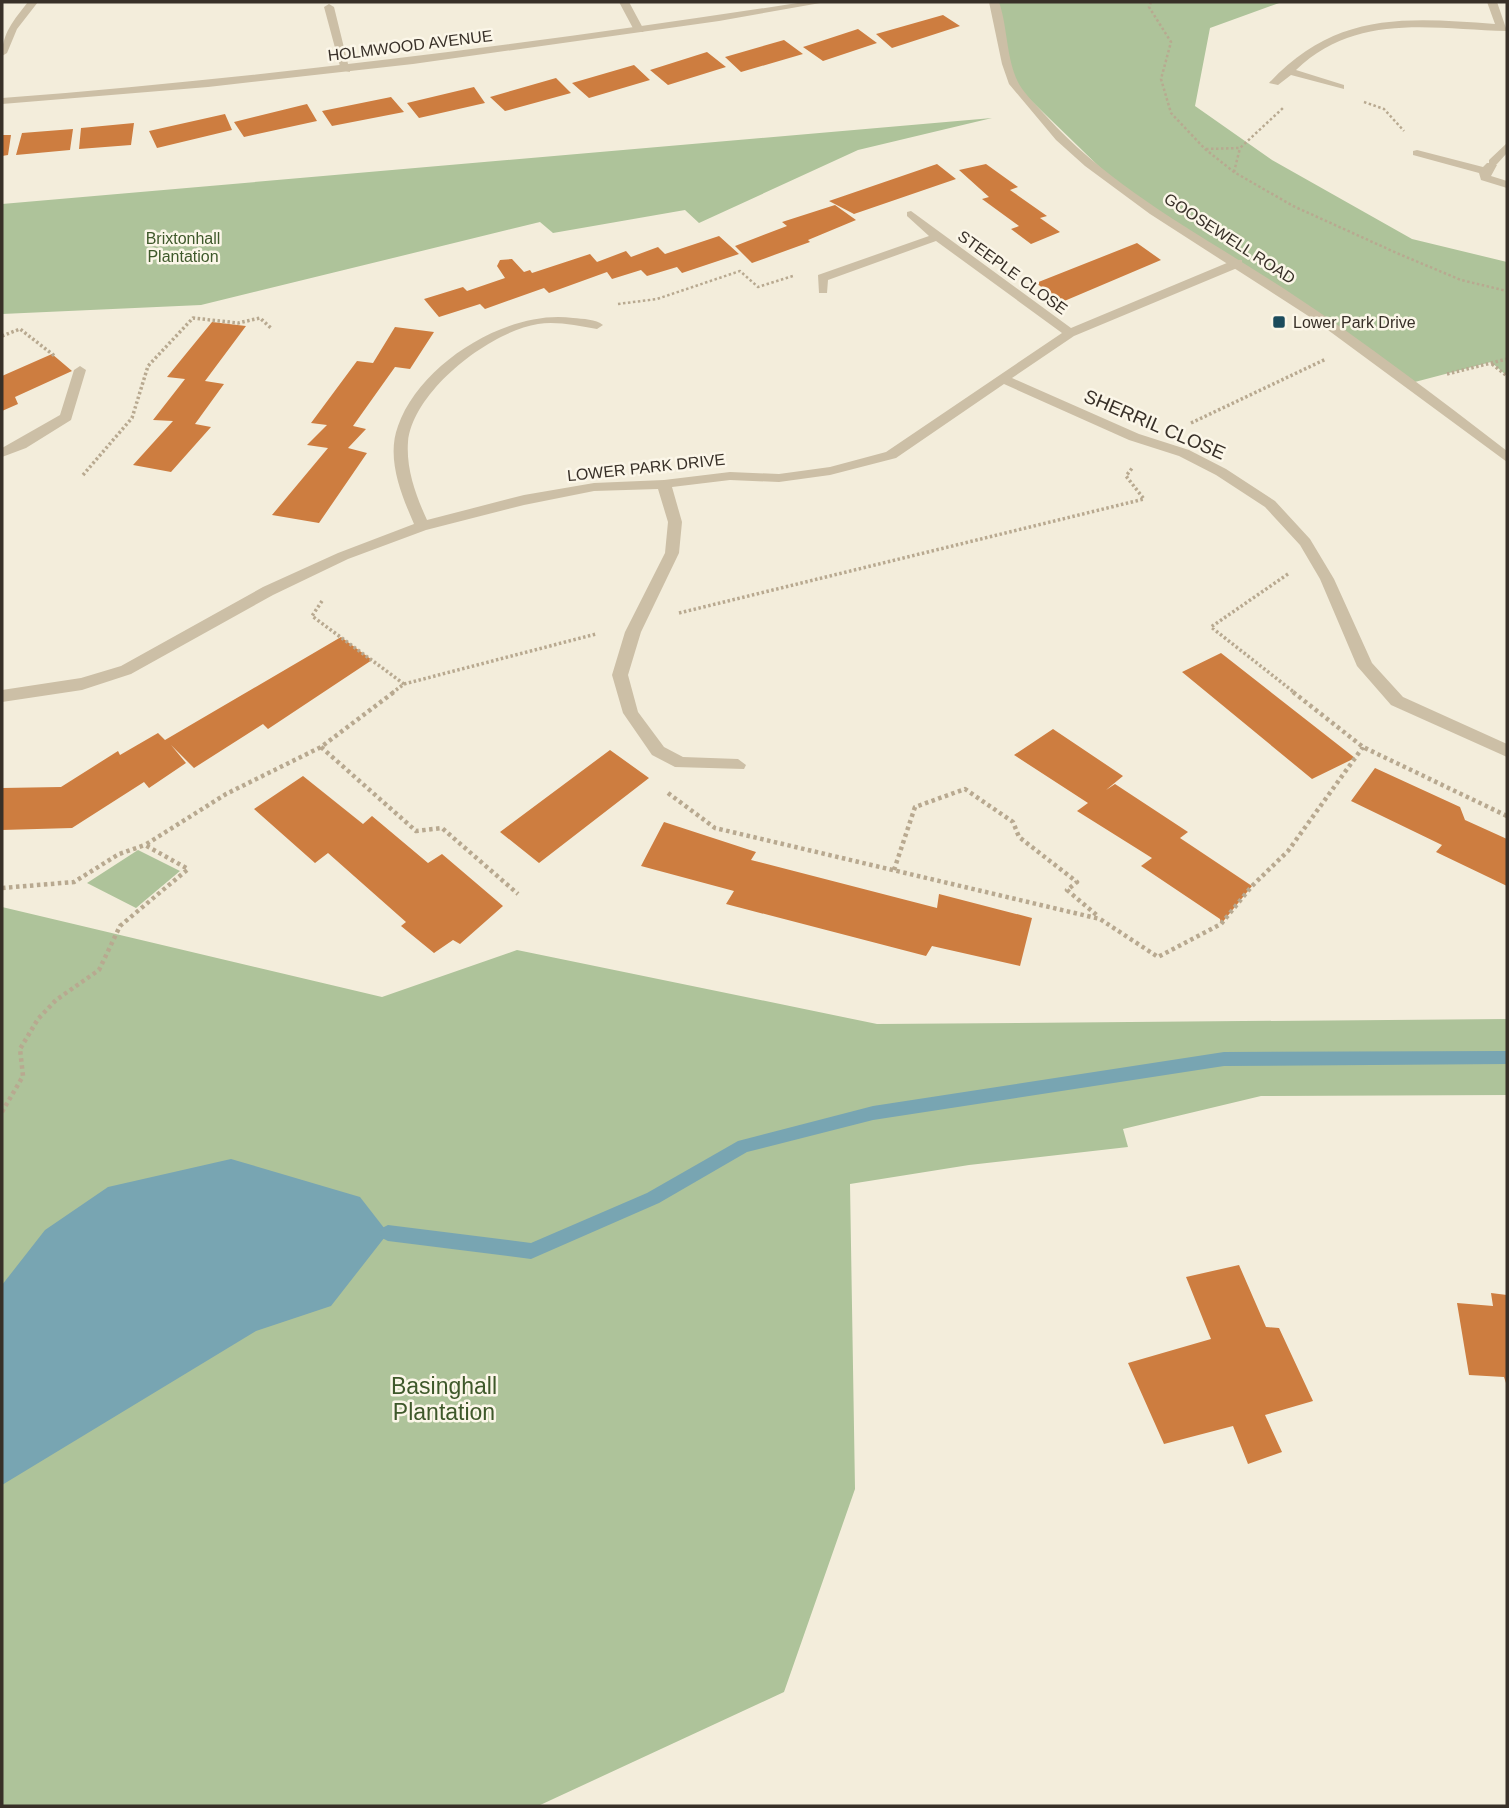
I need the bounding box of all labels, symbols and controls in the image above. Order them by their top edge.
street label: HOLMWOOD AVENUE [327,27,493,64]
street label: GOOSEWELL ROAD [1161,190,1298,287]
street label: STEEPLE CLOSE [955,227,1071,318]
park label: Brixtonhall Plantation [146,230,220,265]
marker: Lower Park Drive [1271,314,1287,330]
place label: Lower Park Drive [1293,314,1416,331]
street label: SHERRIL CLOSE [1081,385,1229,464]
street label: LOWER PARK DRIVE [566,451,726,484]
park label: Basinghall Plantation [391,1373,497,1425]

